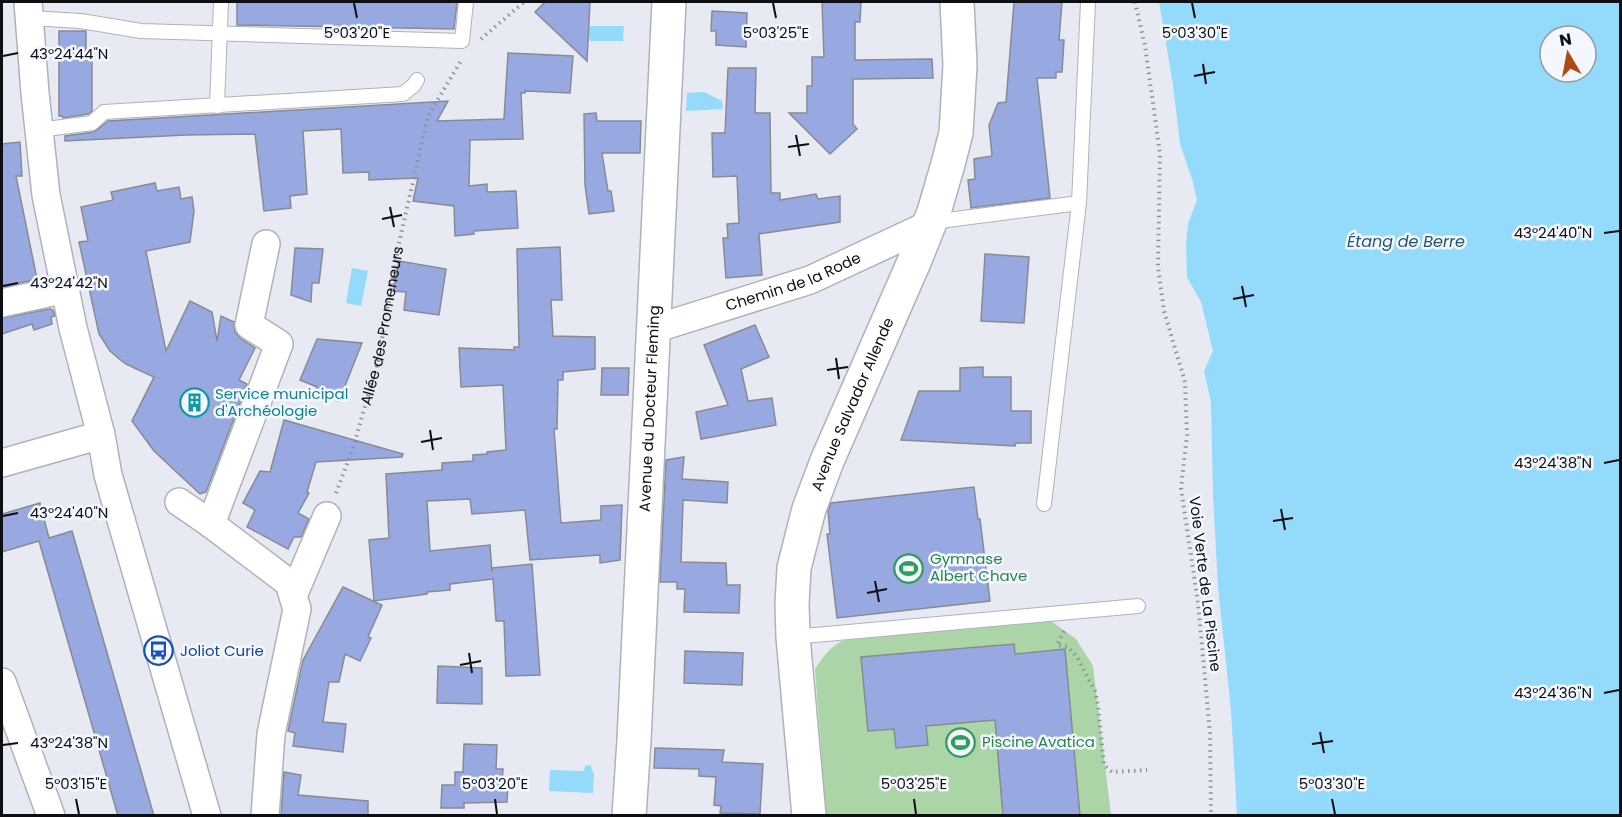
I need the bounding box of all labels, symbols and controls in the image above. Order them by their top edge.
text: 5°03'20"E [324,22,390,43]
text: 5°03'25"E [743,22,809,43]
text: 5°03'30"E [1162,22,1228,43]
north arrow [1538,24,1598,84]
text: N [1558,27,1573,52]
text: 43°24'44"N [30,43,108,64]
text: 43°24'40"N [1514,222,1592,243]
water label: Étang de Berre [1347,230,1465,253]
street label: Allée des Promeneurs [355,244,408,408]
street label: Chemin de la Rode [723,247,864,316]
text: 43°24'42"N [30,272,108,293]
street label: Avenue du Docteur Fleming [634,305,665,512]
street label: Avenue Salvador Allende [806,314,898,494]
place label: Service municipal d'Archéologie [215,383,348,421]
building icon: Service municipal d'Archéologie [178,387,210,419]
text: 43°24'38"N [1514,452,1592,473]
street label: Voie Verte de La Piscine [1184,495,1227,673]
text: 43°24'40"N [30,502,108,523]
place label: Gymnase Albert Chave [930,548,1027,586]
sports icon: Gymnase Albert Chave [893,552,925,584]
bus stop icon: Joliot Curie [143,635,175,667]
place label: Joliot Curie [180,640,264,661]
text: 43°24'36"N [1514,682,1592,703]
sports icon: Piscine Avatica [945,726,977,758]
place label: Piscine Avatica [982,731,1095,752]
text: 43°24'38"N [30,732,108,753]
text: 5°03'15"E [45,773,107,794]
text: 5°03'20"E [462,773,528,794]
text: 5°03'25"E [881,773,947,794]
text: 5°03'30"E [1299,773,1365,794]

